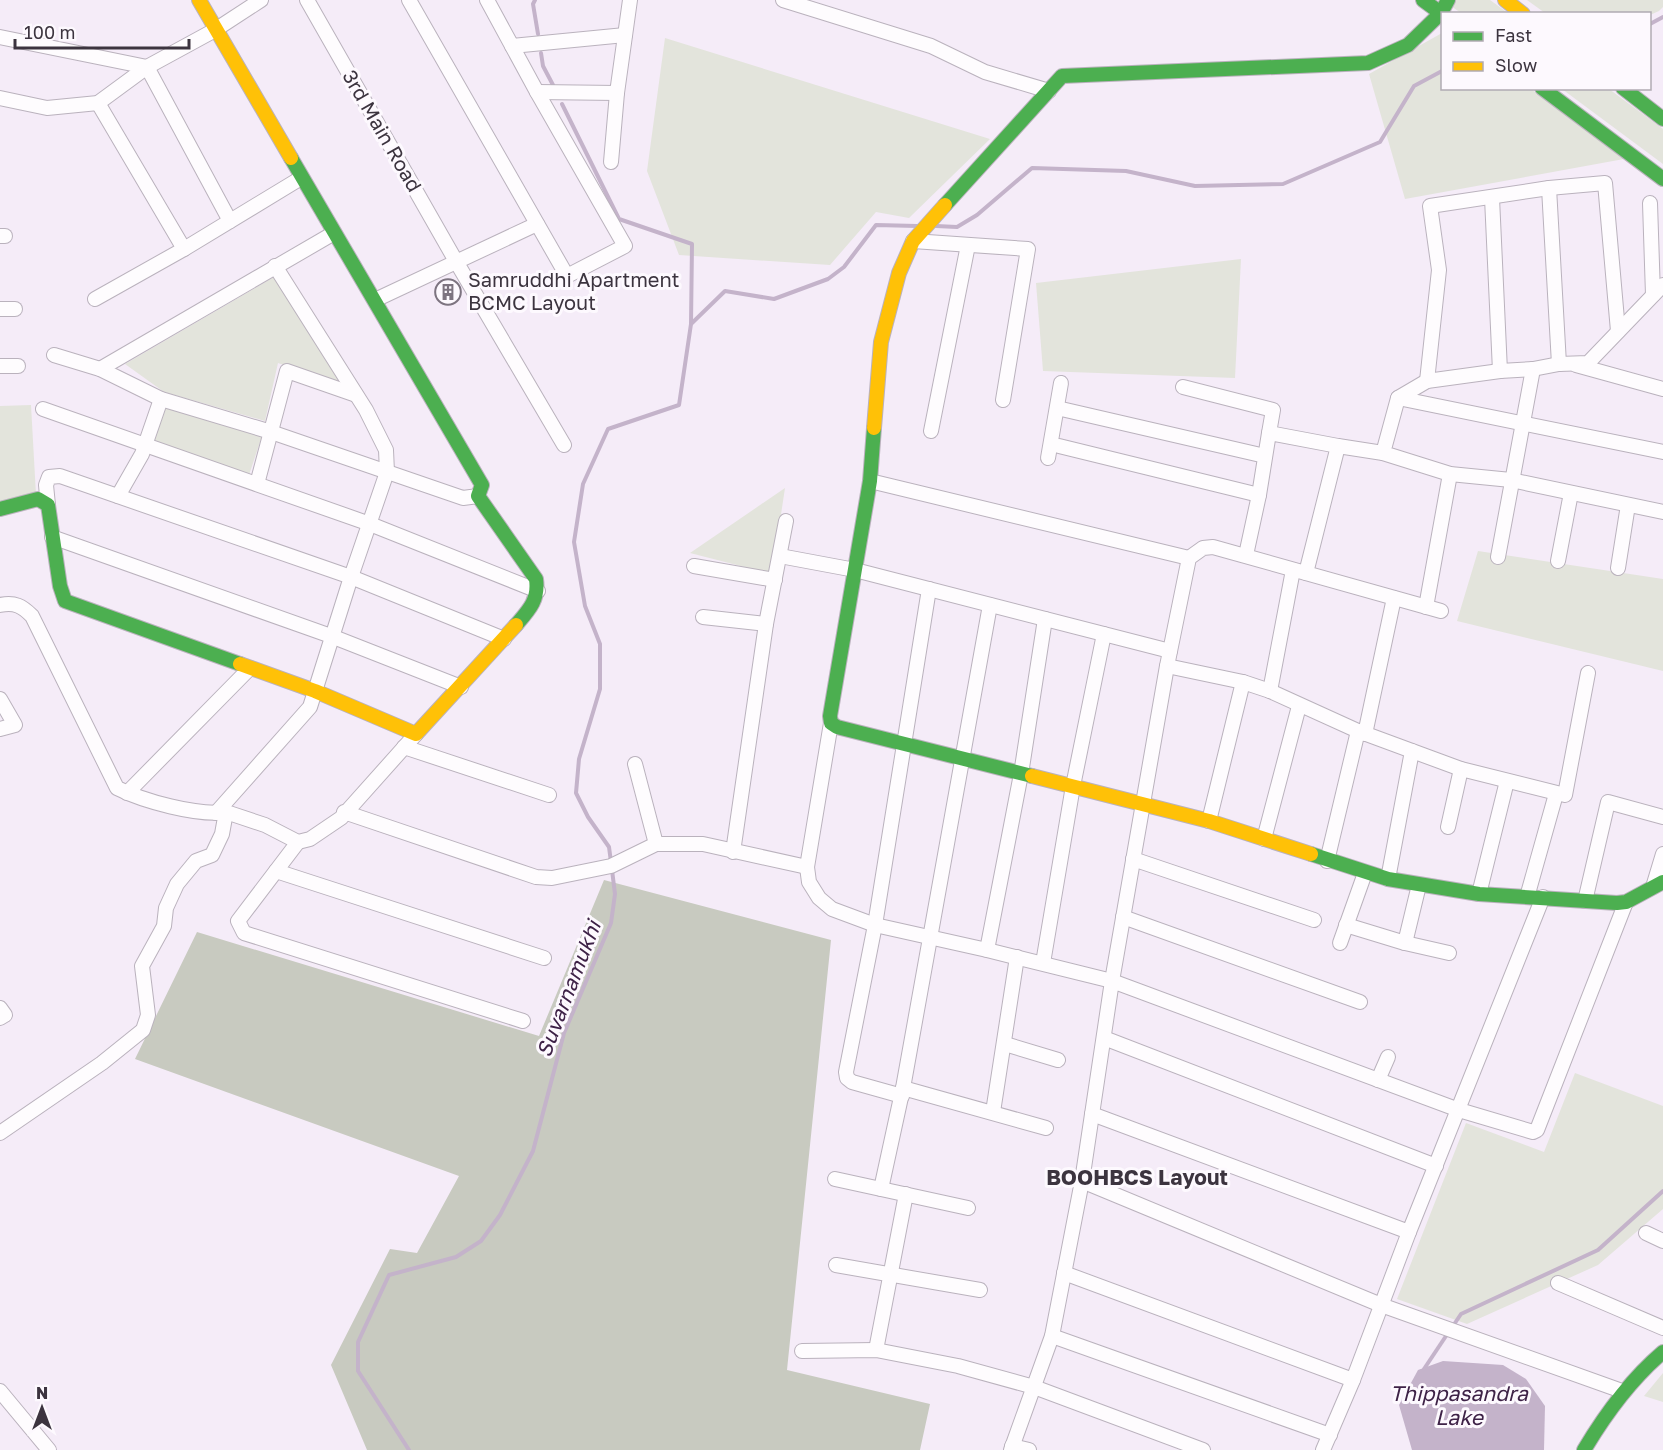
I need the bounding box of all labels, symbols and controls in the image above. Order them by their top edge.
scale bar [15,12,189,50]
legend [1441,12,1651,90]
text: 100 m [24,21,75,43]
text: Fast [1495,24,1532,46]
text: Slow [1495,54,1538,76]
street label: 3rd Main Road [338,65,427,196]
place label: Samruddhi Apartment BCMC Layout [468,267,680,314]
building icon: Samruddhi Apartment BCMC Layout [433,277,463,307]
water label: Suvarnamukhi [530,915,607,1060]
district label: BOOHBCS Layout [1046,1164,1228,1190]
north arrow [12,1378,72,1438]
water label: Thippasandra Lake [1390,1380,1529,1430]
text: N [36,1383,48,1403]

